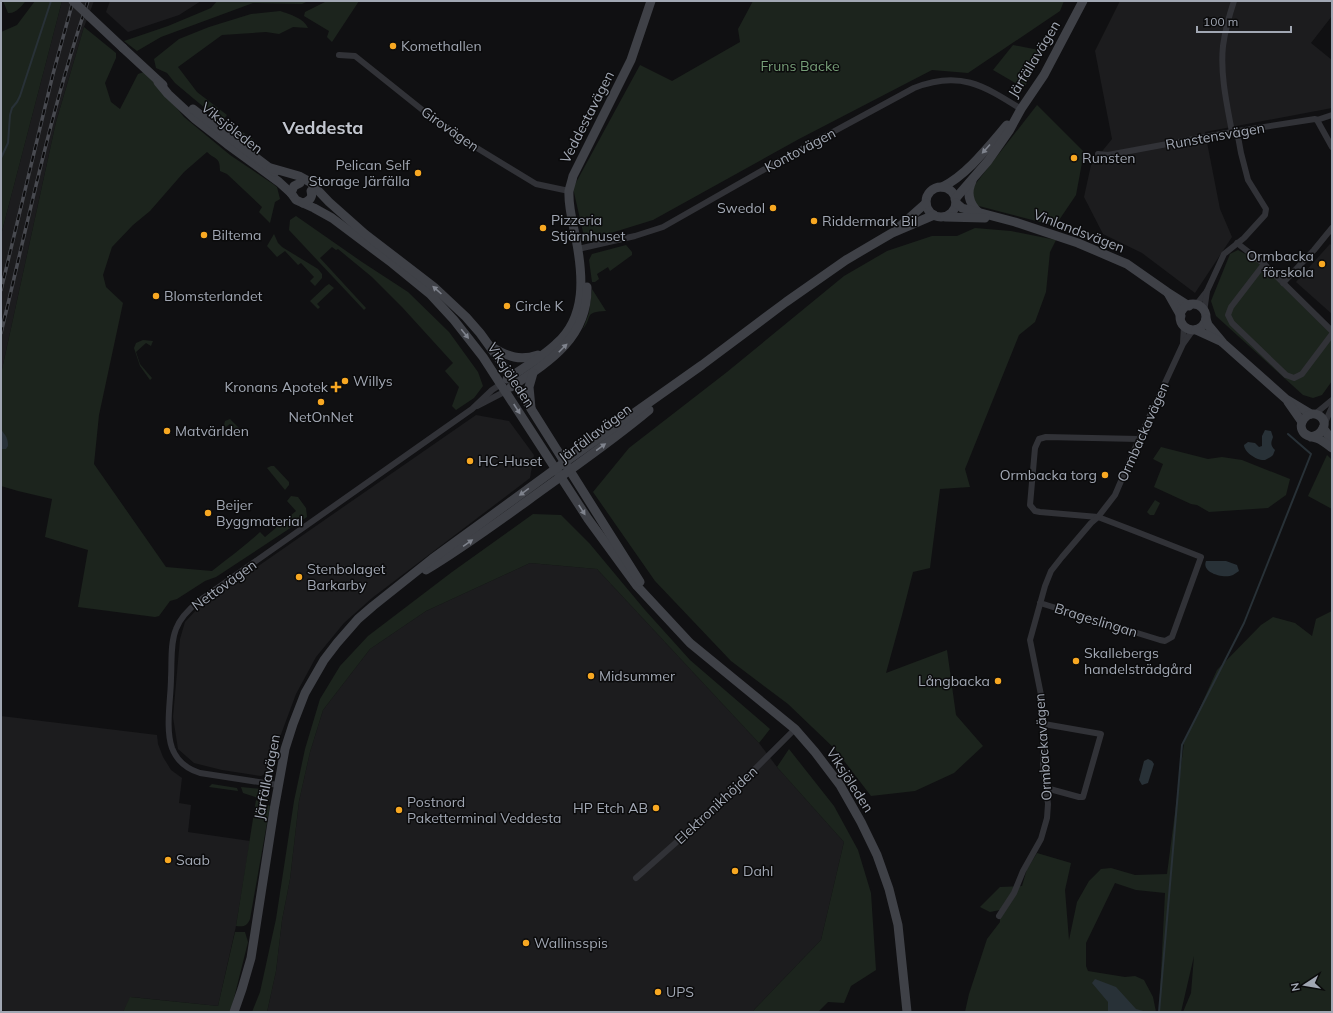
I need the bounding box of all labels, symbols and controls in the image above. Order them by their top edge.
scale bar [1197,8,1291,34]
text: 100 m [1203,14,1238,29]
street label: Järfällavägen [1004,17,1064,101]
place label: Komethallen [401,37,482,55]
marker: Komethallen [388,41,398,51]
park label: Fruns Backe [760,57,840,75]
street label: Veddestavägen [556,68,618,166]
street label: Viksjöleden [197,98,267,158]
street label: Girovägen [418,103,482,155]
district label: Veddesta [282,116,363,139]
street label: Runstensvägen [1164,118,1266,154]
street label: Kontovägen [761,124,839,176]
one-way arrow [981,144,990,154]
place label: Runsten [1082,149,1136,167]
marker: Runsten [1069,153,1079,163]
place label: Pelican Self Storage Järfälla [309,156,410,190]
marker: Pelican Self Storage Järfälla [413,168,423,178]
place label: Swedol [717,199,765,217]
marker: Swedol [768,203,778,213]
street label: Vinlandsvägen [1031,205,1127,257]
place label: Pizzeria Stjärnhuset [551,211,625,245]
place label: Riddermark Bil [822,212,917,230]
marker: Riddermark Bil [809,216,819,226]
marker: Pizzeria Stjärnhuset [538,223,548,233]
place label: Biltema [212,226,261,244]
marker: Biltema [199,230,209,240]
place label: Ormbacka förskola [1247,247,1314,281]
marker: Ormbacka förskola [1317,259,1327,269]
one-way arrow [432,285,443,294]
place label: Blomsterlandet [164,287,262,305]
marker: Blomsterlandet [151,291,161,301]
place label: Circle K [515,297,564,315]
marker: Circle K [502,301,512,311]
one-way arrow [461,328,470,339]
street label: Viksjöleden [483,339,539,411]
one-way arrow [558,343,568,353]
place label: Willys [353,372,393,390]
marker: Willys [340,376,350,386]
place label: Kronans Apotek [224,378,329,396]
street label: Ormbackavägen [1113,379,1173,485]
marker: Kronans Apotek [331,382,341,392]
marker: NetOnNet [316,397,326,407]
street label: Järfällavägen [555,400,635,466]
one-way arrow [513,404,521,414]
place label: NetOnNet [289,408,354,426]
place label: Matvärlden [175,422,249,440]
marker: Matvärlden [162,426,172,436]
one-way arrow [596,443,607,451]
place label: HC-Huset [478,452,542,470]
marker: HC-Huset [465,456,475,466]
place label: Ormbacka torg [1000,466,1097,484]
marker: Ormbacka torg [1100,470,1110,480]
one-way arrow [518,488,529,497]
place label: Beijer Byggmaterial [216,496,303,530]
one-way arrow [578,504,585,515]
marker: Beijer Byggmaterial [203,508,213,518]
one-way arrow [463,539,473,547]
street label: Nettovägen [188,555,260,615]
place label: Stenbolaget Barkarby [307,560,386,594]
marker: Stenbolaget Barkarby [294,572,304,582]
street label: Brageslingan [1052,599,1140,641]
place label: Skallebergs handelsträdgård [1084,644,1192,678]
marker: Skallebergs handelsträdgård [1071,656,1081,666]
place label: Midsummer [599,667,676,685]
marker: Midsummer [586,671,596,681]
place label: Långbacka [918,672,990,690]
marker: Långbacka [993,676,1003,686]
street label: Ormbackavägen [1030,693,1056,801]
street label: Järfällavägen [250,733,284,821]
street label: Viksjöleden [822,744,878,816]
street label: Elektronikhöjden [671,762,761,848]
place label: Postnord Paketterminal Veddesta [407,793,561,827]
place label: HP Etch AB [573,799,648,817]
marker: HP Etch AB [651,803,661,813]
marker: Postnord Paketterminal Veddesta [394,805,404,815]
place label: Saab [176,851,210,869]
marker: Saab [163,855,173,865]
place label: Dahl [743,862,773,880]
marker: Dahl [730,866,740,876]
place label: Wallinsspis [534,934,608,952]
marker: Wallinsspis [521,938,531,948]
north arrow [1285,965,1325,1005]
text: N [1288,982,1303,993]
place label: UPS [666,983,694,1001]
marker: UPS [653,987,663,997]

